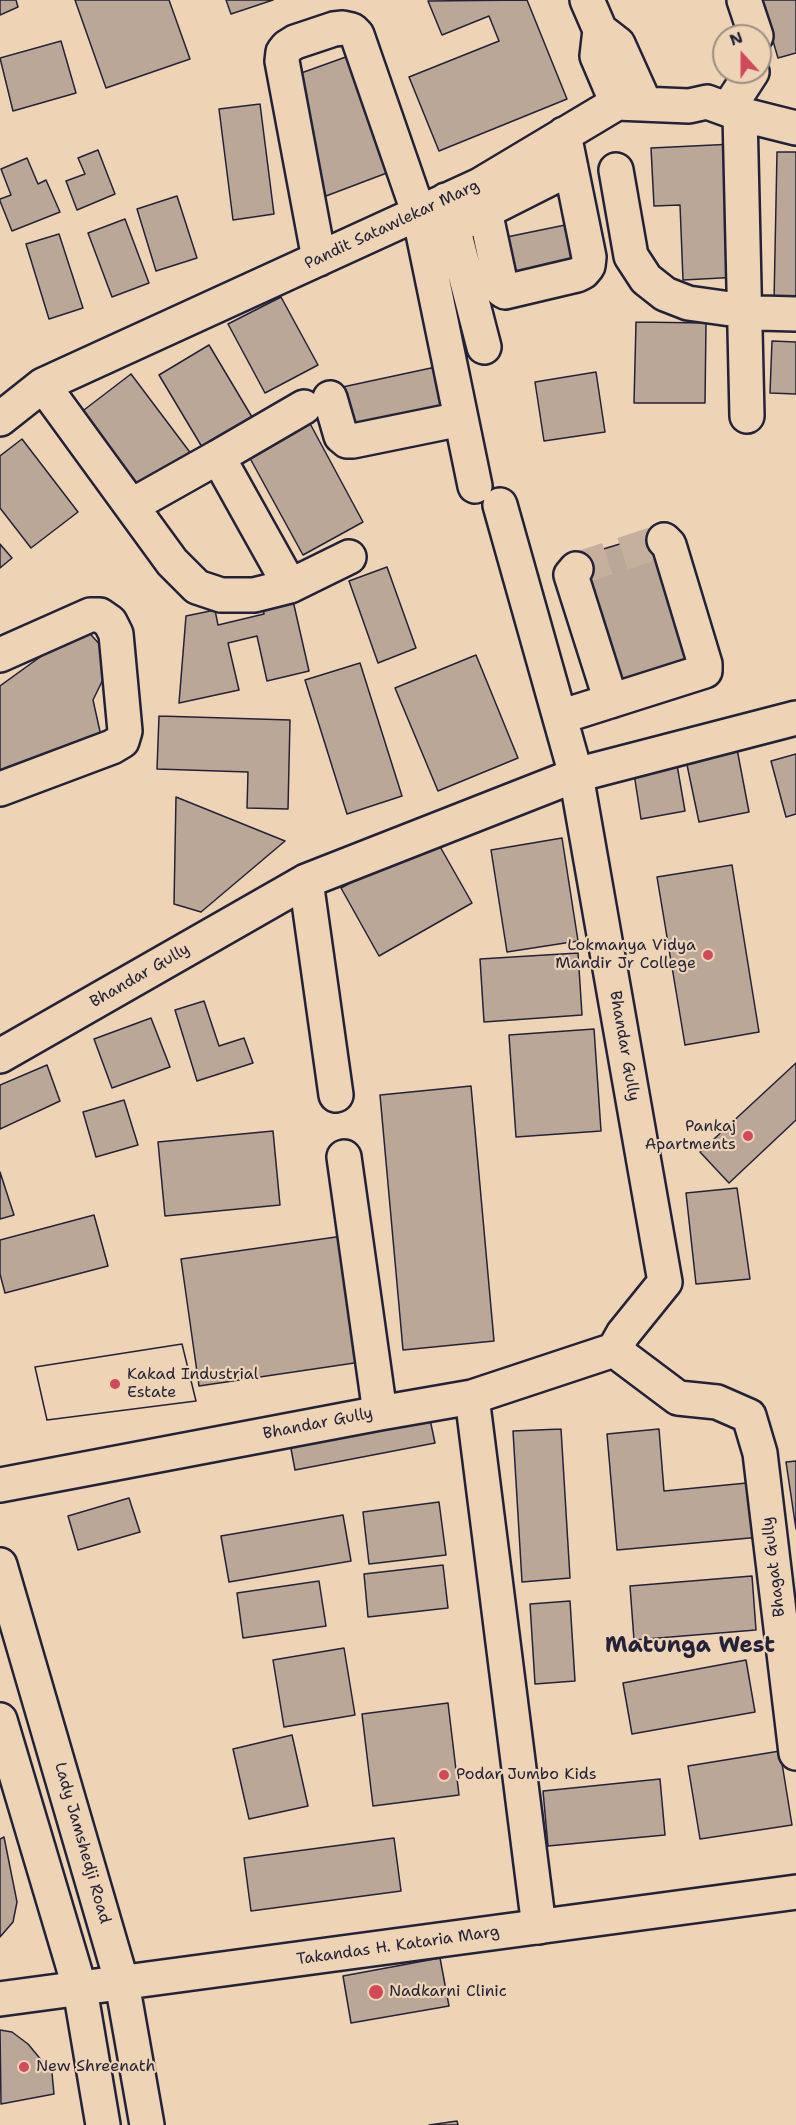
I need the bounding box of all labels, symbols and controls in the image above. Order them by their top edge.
north arrow [712,24,772,84]
text: N [726,27,746,51]
street label: Pandit Satawlekar Marg [302,176,482,274]
place label: Lokmanya Vidya Mandir Jr College [555,936,696,974]
street label: Bhandar Gully [87,940,193,1012]
marker: Lokmanya Vidya Mandir Jr College [701,948,715,962]
street label: Bhandar Gully [605,989,643,1103]
place label: Pankaj Apartments [645,1117,736,1155]
marker: Pankaj Apartments [741,1129,755,1143]
place label: Kakad Industrial Estate [127,1365,259,1403]
marker: Kakad Industrial Estate [108,1377,122,1391]
street label: Bhandar Gully [261,1404,375,1444]
street label: Bhagat Gully [758,1516,790,1618]
district label: Matunga West [605,1633,775,1659]
street label: Lady Jamshedji Road [50,1760,114,1926]
place label: Podar Jumbo Kids [456,1765,597,1785]
marker: Podar Jumbo Kids [437,1768,451,1782]
street label: Takandas H. Kataria Marg [295,1922,501,1970]
place label: Nadkarni Clinic [389,1982,507,2002]
marker: Nadkarni Clinic [367,1983,385,2001]
place label: New Shreenath [36,2057,155,2077]
marker: New Shreenath [17,2060,31,2074]

